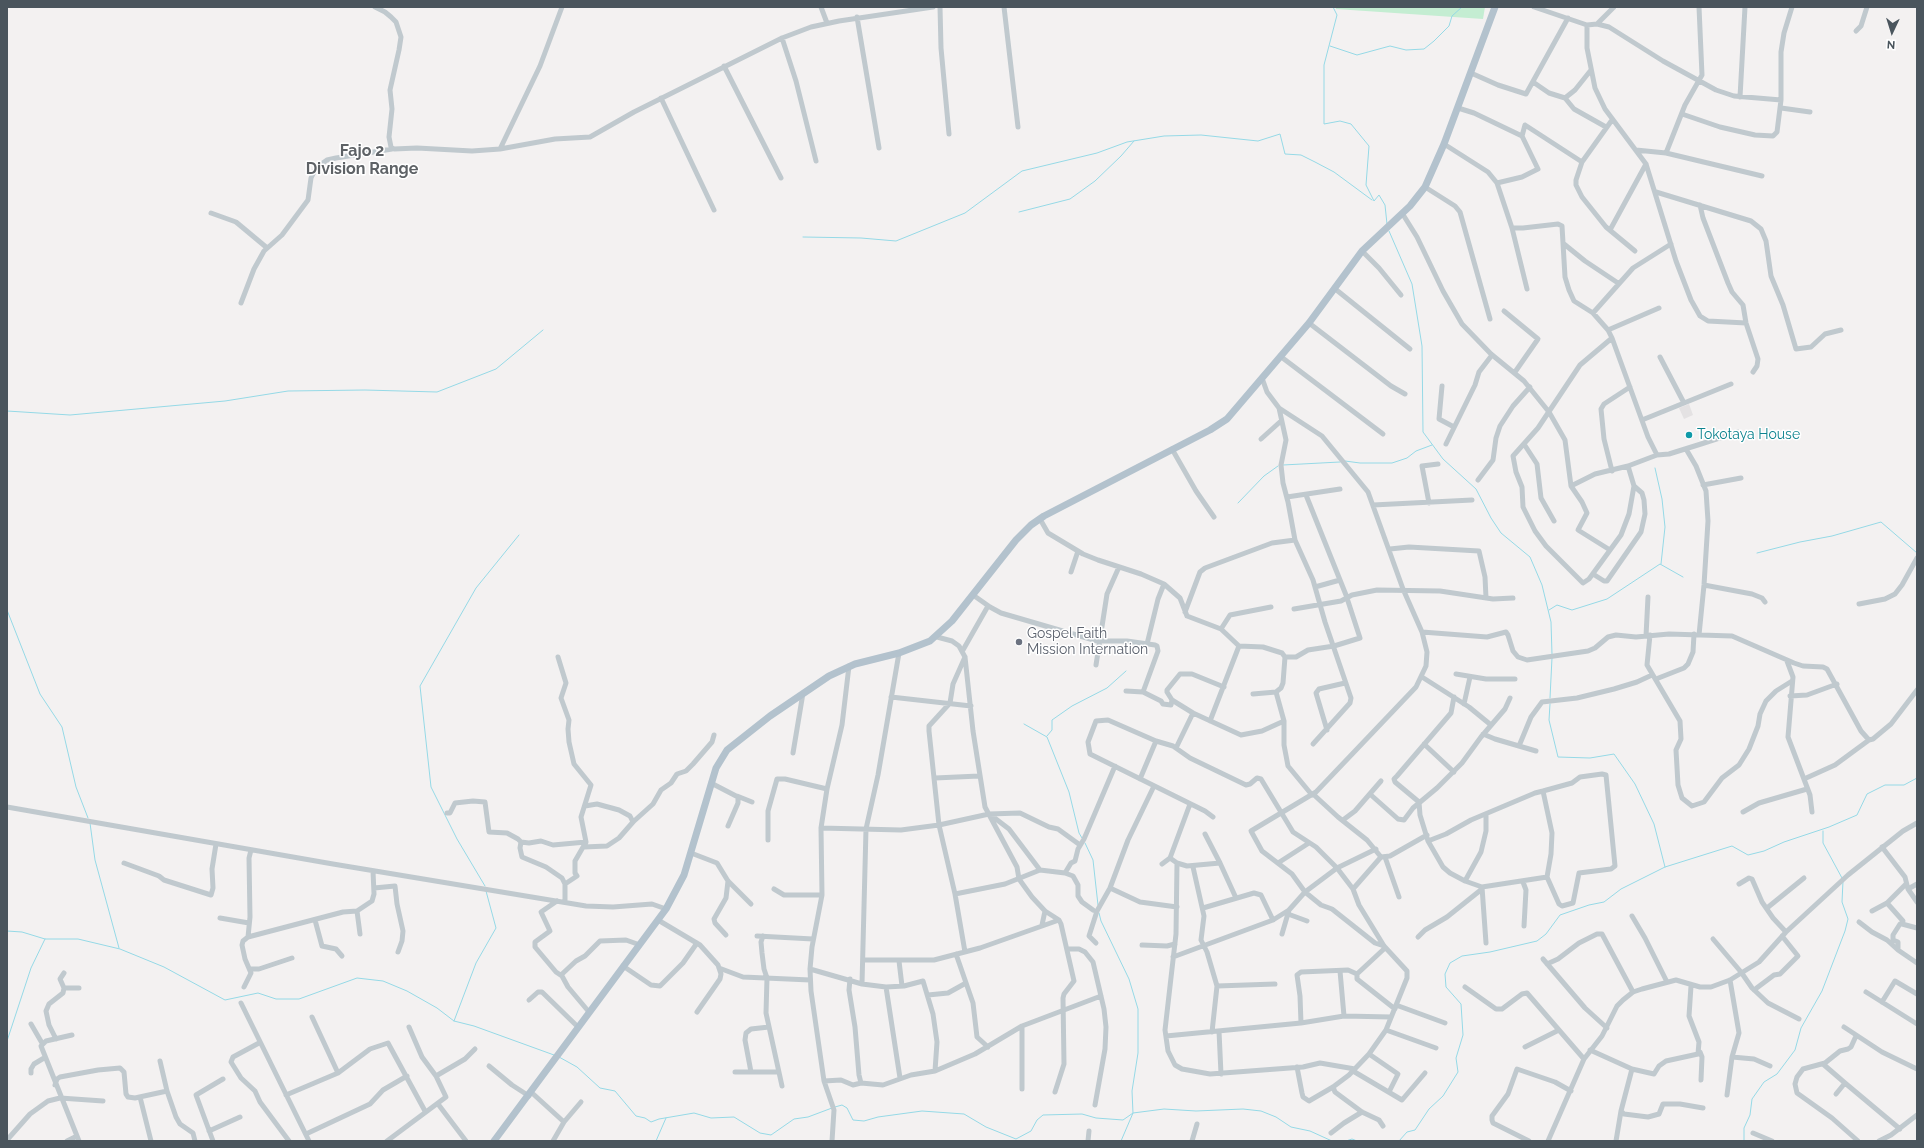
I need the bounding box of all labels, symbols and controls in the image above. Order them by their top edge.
north arrow [1872,12,1912,52]
text: N [1886,38,1896,51]
district label: Fajo 2 Division Range [306,141,418,179]
place label: Tokotaya House [1697,427,1800,443]
marker: Tokotaya House [1684,430,1694,440]
place label: Gospel Faith Mission Internation [1027,626,1148,658]
marker: Gospel Faith Mission Internation [1014,637,1024,647]

